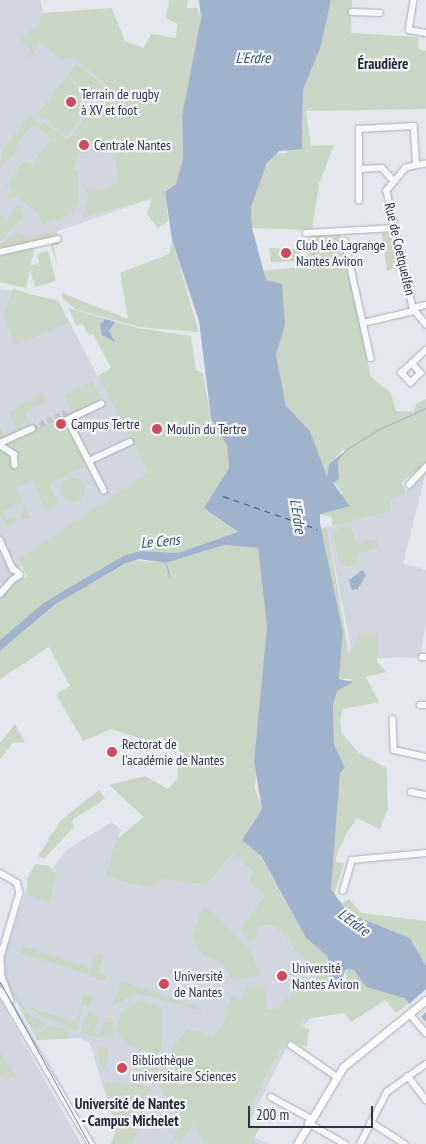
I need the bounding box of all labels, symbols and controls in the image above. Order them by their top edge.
water label: L'Erdre [236,49,270,67]
district label: Éraudière [357,55,409,73]
place label: Terrain de rugby à XV et foot [81,86,159,118]
marker: Terrain de rugby à XV et foot [65,96,77,108]
place label: Centrale Nantes [94,137,171,153]
marker: Centrale Nantes [78,139,90,151]
street label: Rue de Coetquelfen [381,201,419,297]
place label: Club Léo Lagrange Nantes Aviron [296,237,385,270]
marker: Club Léo Lagrange Nantes Aviron [280,247,292,259]
place label: Campus Tertre [71,416,140,432]
marker: Campus Tertre [55,418,67,430]
place label: Moulin du Tertre [167,421,247,437]
marker: Moulin du Tertre [151,423,163,435]
water label: L'Erdre [286,497,310,535]
water label: Le Cens [140,530,180,552]
place label: Rectorat de l'académie de Nantes [122,736,224,769]
marker: Rectorat de l'académie de Nantes [106,746,118,758]
water label: L'Erdre [335,905,373,939]
place label: Université Nantes Aviron [292,960,359,992]
place label: Université de Nantes [174,968,223,1000]
marker: Université Nantes Aviron [276,970,288,982]
marker: Université de Nantes [158,978,170,990]
place label: Bibliothèque universitaire Sciences [132,1052,236,1084]
marker: Bibliothèque universitaire Sciences [116,1062,128,1074]
district label: Université de Nantes - Campus Michelet [75,1094,185,1129]
scale bar [251,1096,376,1128]
text: 200 m [256,1105,289,1124]

